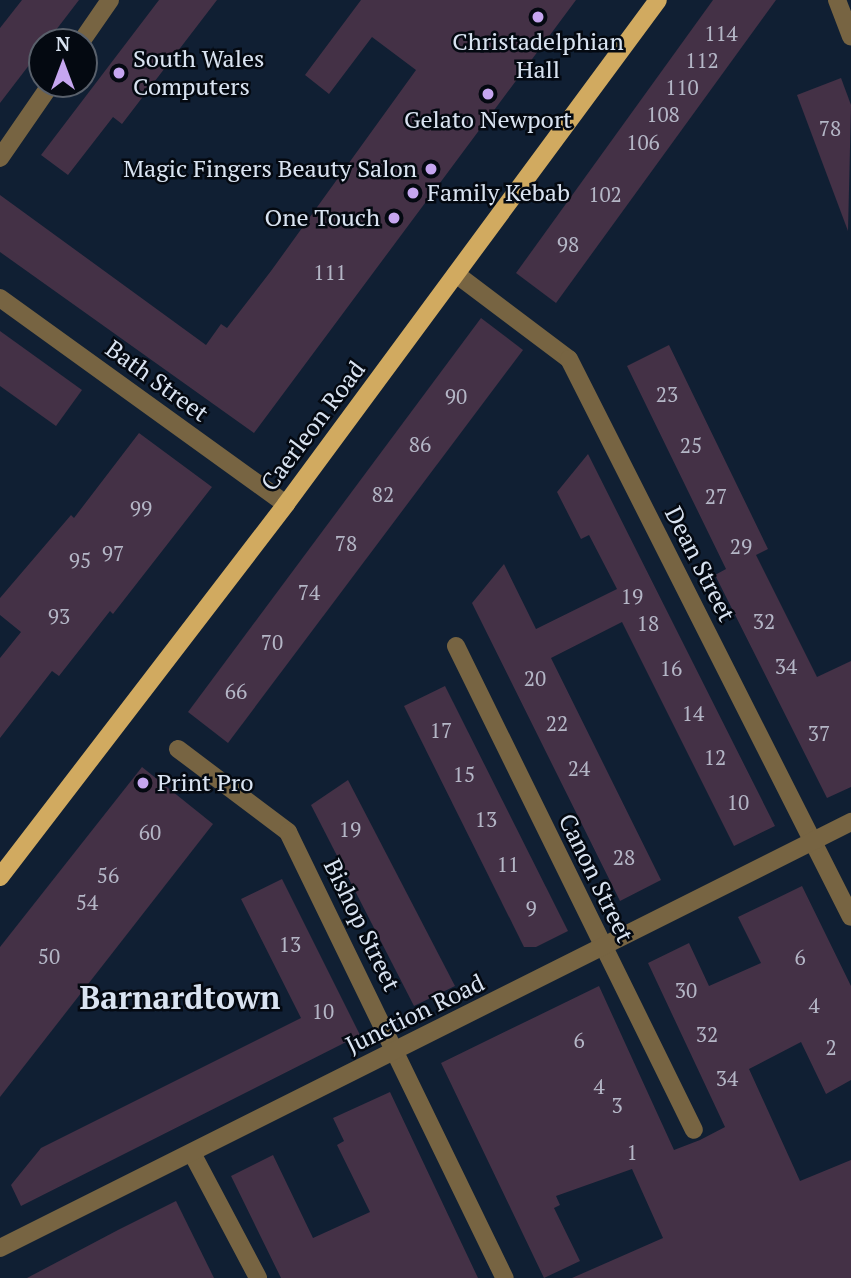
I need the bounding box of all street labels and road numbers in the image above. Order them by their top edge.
street label: Bath Street [100,334,214,428]
street label: Caerleon Road [255,355,371,497]
street label: Dean Street [659,502,741,626]
street label: Canon Street [553,809,639,947]
street label: Bishop Street [318,854,406,996]
street label: Junction Road [341,968,489,1060]

